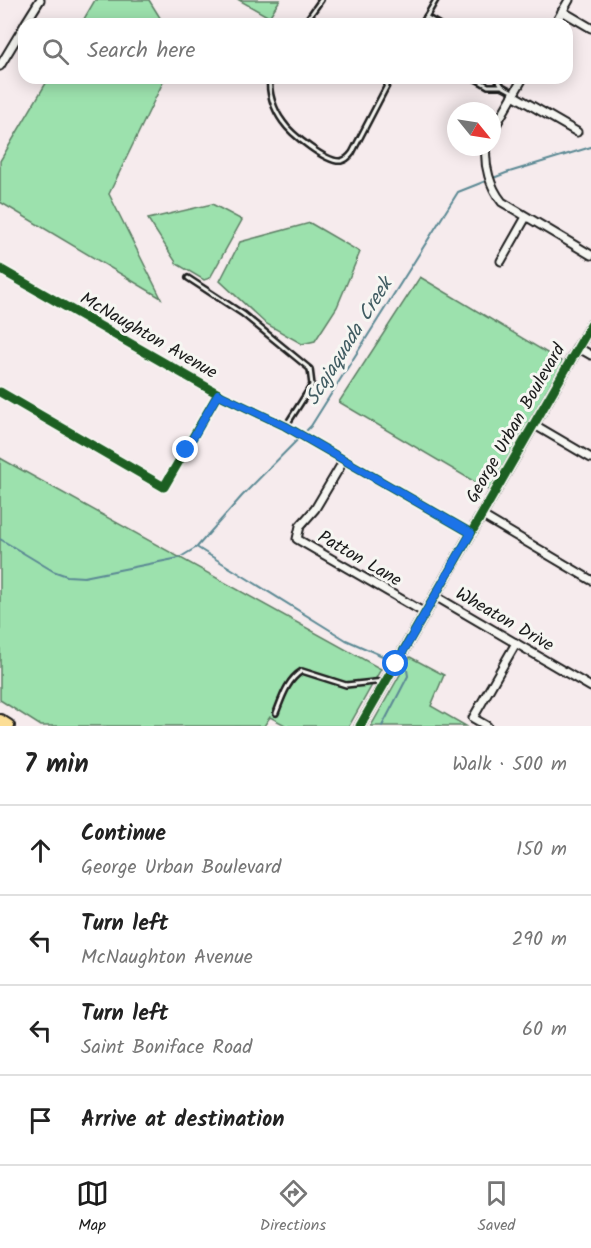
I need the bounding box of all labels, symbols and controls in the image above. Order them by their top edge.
search box [18,18,573,84]
text: Search here [87,34,195,69]
icon: search [39,35,72,68]
north arrow [447,102,501,156]
water label: Scajaquada Creek [298,270,403,412]
street label: McNaughton Avenue [74,285,222,388]
street label: George Urban Boulevard [459,338,574,509]
route end [172,436,198,462]
street label: Patton Lane [312,523,407,595]
street label: Wheaton Drive [449,580,559,660]
route start [382,650,408,676]
text: 7 min [24,744,89,786]
text: Walk · 500 m [452,749,567,781]
text: Continue [81,817,166,852]
icon: ahead [24,834,57,867]
text: 150 m [516,834,567,866]
text: George Urban Boulevard [81,852,281,884]
text: Turn left [81,907,168,942]
icon: left [24,924,57,957]
text: 290 m [512,924,567,956]
text: McNaughton Avenue [81,942,253,974]
text: Turn left [81,997,168,1032]
icon: left [24,1014,57,1047]
text: 60 m [522,1014,567,1046]
text: Saint Boniface Road [81,1032,252,1064]
text: Arrive at destination [81,1103,284,1138]
icon: arrive [24,1104,57,1137]
tab: Map [76,1177,109,1238]
tab: Directions [260,1177,326,1238]
tab: Saved [477,1177,515,1238]

